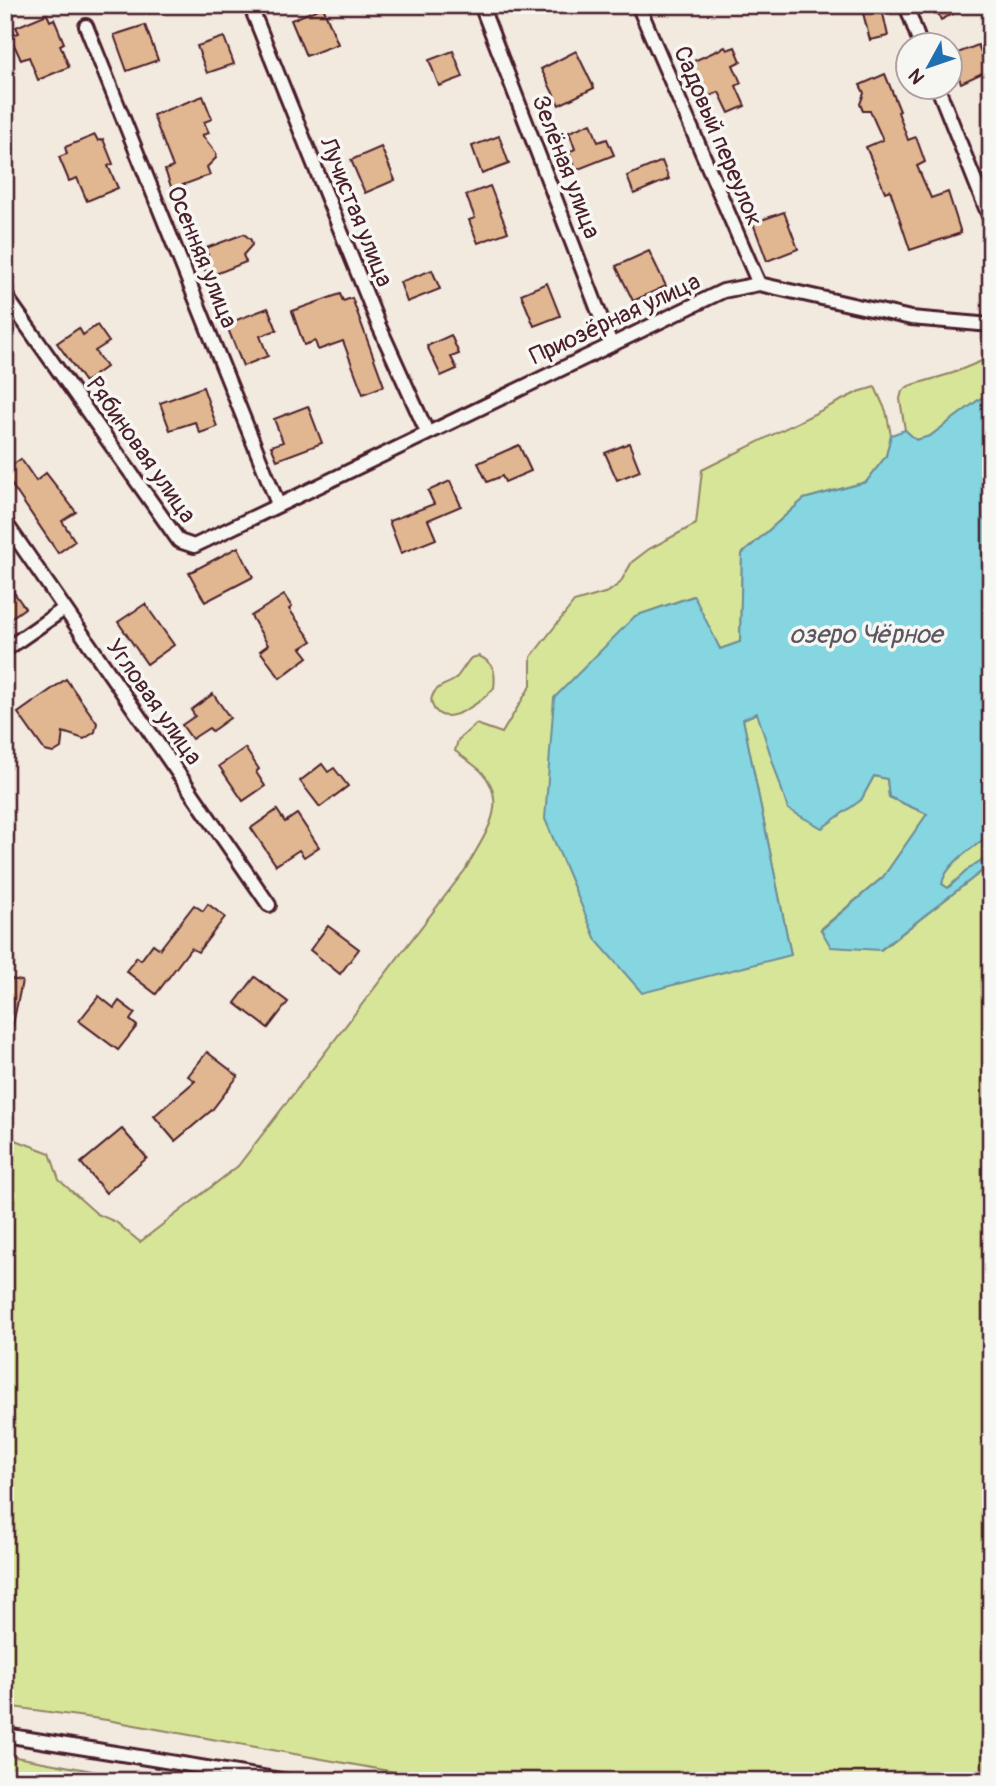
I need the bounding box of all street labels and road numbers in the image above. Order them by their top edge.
street label: Садовый переулок [667,42,769,230]
street label: Зелёная улица [525,91,607,243]
street label: Лучистая улица [312,132,399,291]
street label: Осенняя улица [160,182,244,332]
street label: Приозёрная улица [525,267,705,371]
street label: Рябиновая улица [80,371,202,529]
street label: Угловая улица [100,633,208,771]

